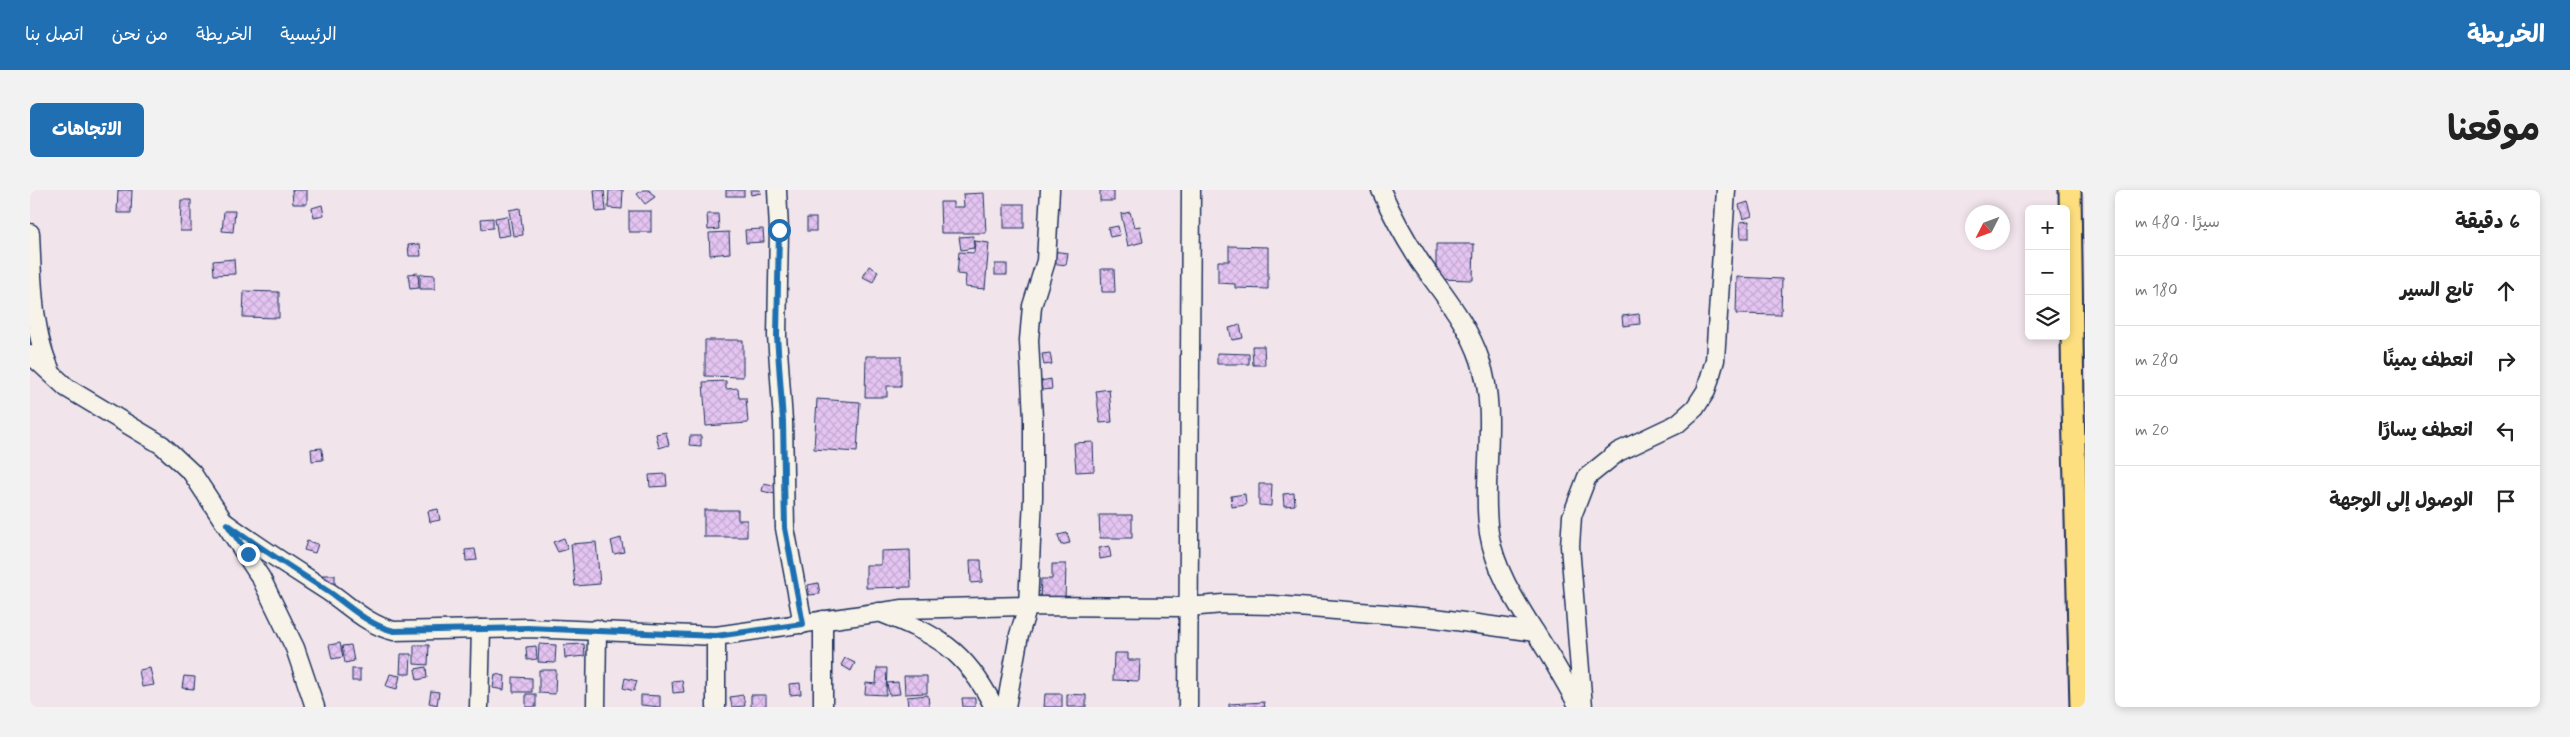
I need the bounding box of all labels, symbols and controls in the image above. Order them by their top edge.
text: الخريطة [2467,20,2545,51]
text: اتصل بنا [25,23,84,47]
text: من نحن [112,23,168,47]
text: الخريطة [196,23,252,47]
text: الرئيسية [280,23,337,47]
button: الاتجاهات [30,103,144,157]
text: موقعنا [2447,107,2540,153]
north arrow [1965,205,2010,250]
map controls [2025,205,2070,340]
button: + [2025,205,2070,250]
text: 6 دقيقة [2455,208,2520,236]
text: سيرًا · 480 m [2135,212,2220,233]
route start [768,219,791,242]
button: − [2025,250,2070,295]
icon: ahead [2492,277,2520,305]
text: تابع السير [2400,278,2473,303]
text: 180 m [2135,280,2178,301]
button: layers [2025,295,2070,340]
icon: right [2492,347,2520,375]
text: انعطف يمينًا [2383,348,2473,373]
text: 280 m [2135,350,2178,371]
icon: left [2492,417,2520,445]
text: انعطف يسارًا [2378,418,2473,443]
text: 20 m [2135,420,2169,441]
icon: arrive [2492,487,2520,515]
text: الوصول إلى الوجهة [2329,488,2473,513]
route end [237,543,260,566]

